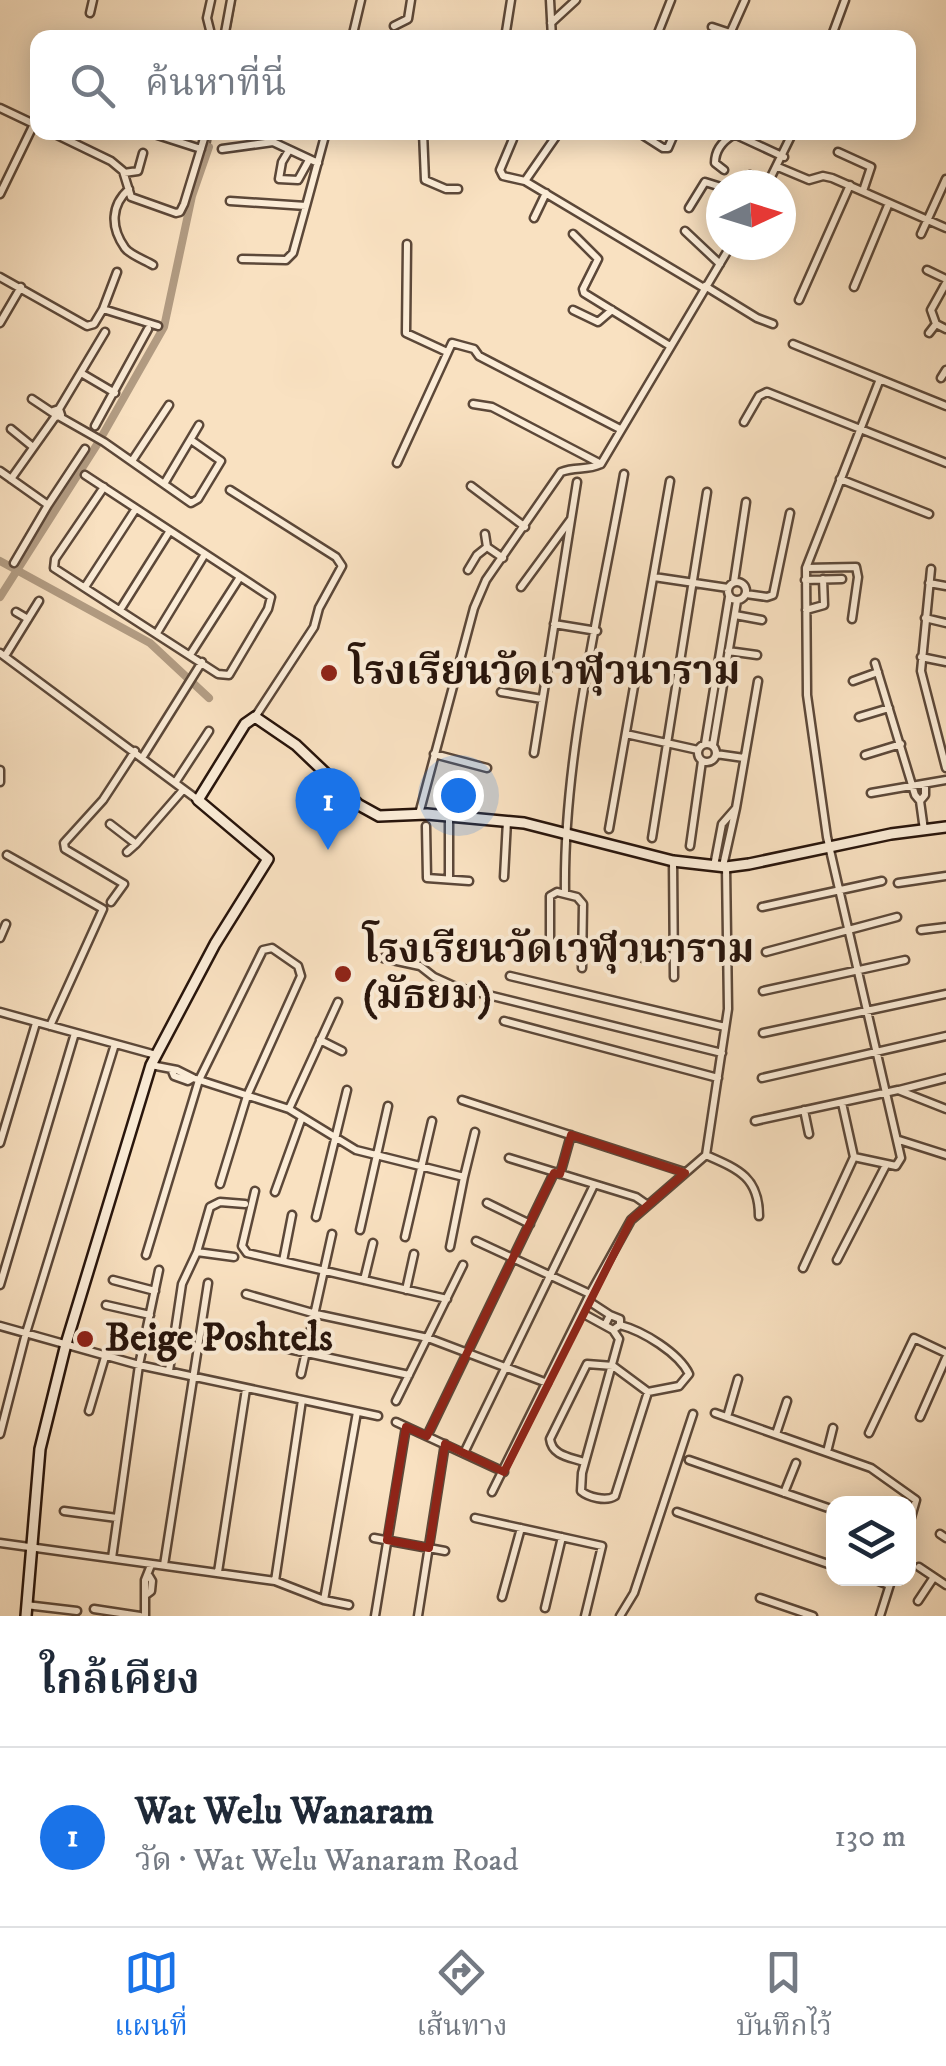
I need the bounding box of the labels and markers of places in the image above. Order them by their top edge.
place label: โรงเรียนวัดเวฬุวนาราม [347,642,740,698]
marker: โรงเรียนวัดเวฬุวนาราม [318,662,340,684]
pin: 1 [296,768,360,850]
place label: โรงเรียนวัดเวฬุวนาราม (มัธยม) [361,920,754,1022]
marker: โรงเรียนวัดเวฬุวนาราม (มัธยม) [332,963,354,985]
place label: Beige Poshtels [105,1314,333,1364]
marker: Beige Poshtels [74,1328,96,1350]

